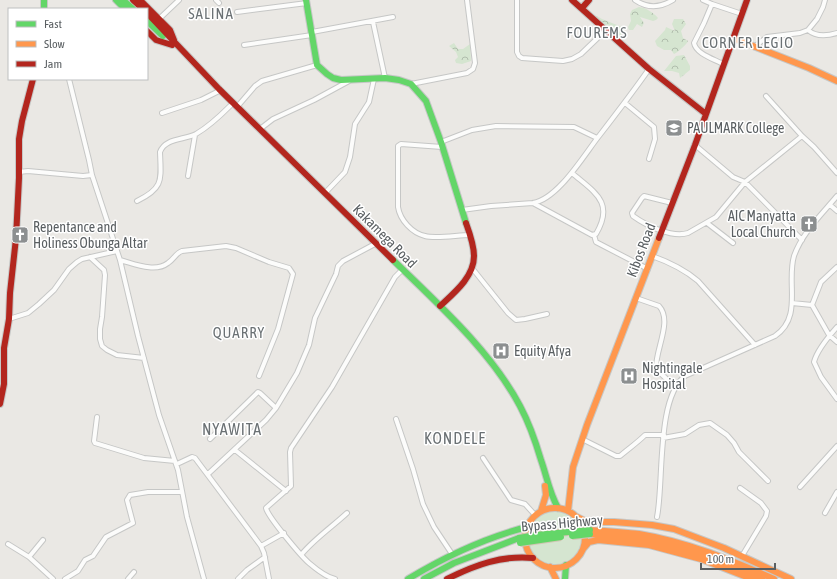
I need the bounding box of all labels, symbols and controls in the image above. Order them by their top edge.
district label: SALINA [188,5,234,22]
legend [8,8,148,80]
text: Fast [44,17,62,31]
district label: FOUREMS [567,24,627,41]
district label: CORNER LEGIO [702,34,794,51]
text: Slow [44,37,65,51]
text: Jam [44,57,62,71]
school or university icon: PAULMARK College [664,118,684,138]
place label: PAULMARK College [687,120,784,136]
street label: Kakamega Road [350,201,420,271]
place label: AIC Manyatta Local Church [728,208,796,240]
church icon: AIC Manyatta Local Church [799,214,819,234]
place label: Repentance and Holiness Obunga Altar [33,219,148,251]
street label: Kibos Road [623,221,659,279]
church icon: Repentance and Holiness Obunga Altar [10,225,30,245]
district label: QUARRY [213,324,265,341]
hospital icon: Equity Afya [491,341,511,361]
place label: Equity Afya [514,343,571,359]
place label: Nightingale Hospital [642,360,703,392]
hospital icon: Nightingale Hospital [619,366,639,386]
district label: NYAWITA [202,420,262,438]
district label: KONDELE [424,429,486,447]
street label: Bypass Highway [520,511,604,535]
scale bar [701,545,775,571]
text: 100 m [707,552,734,566]

